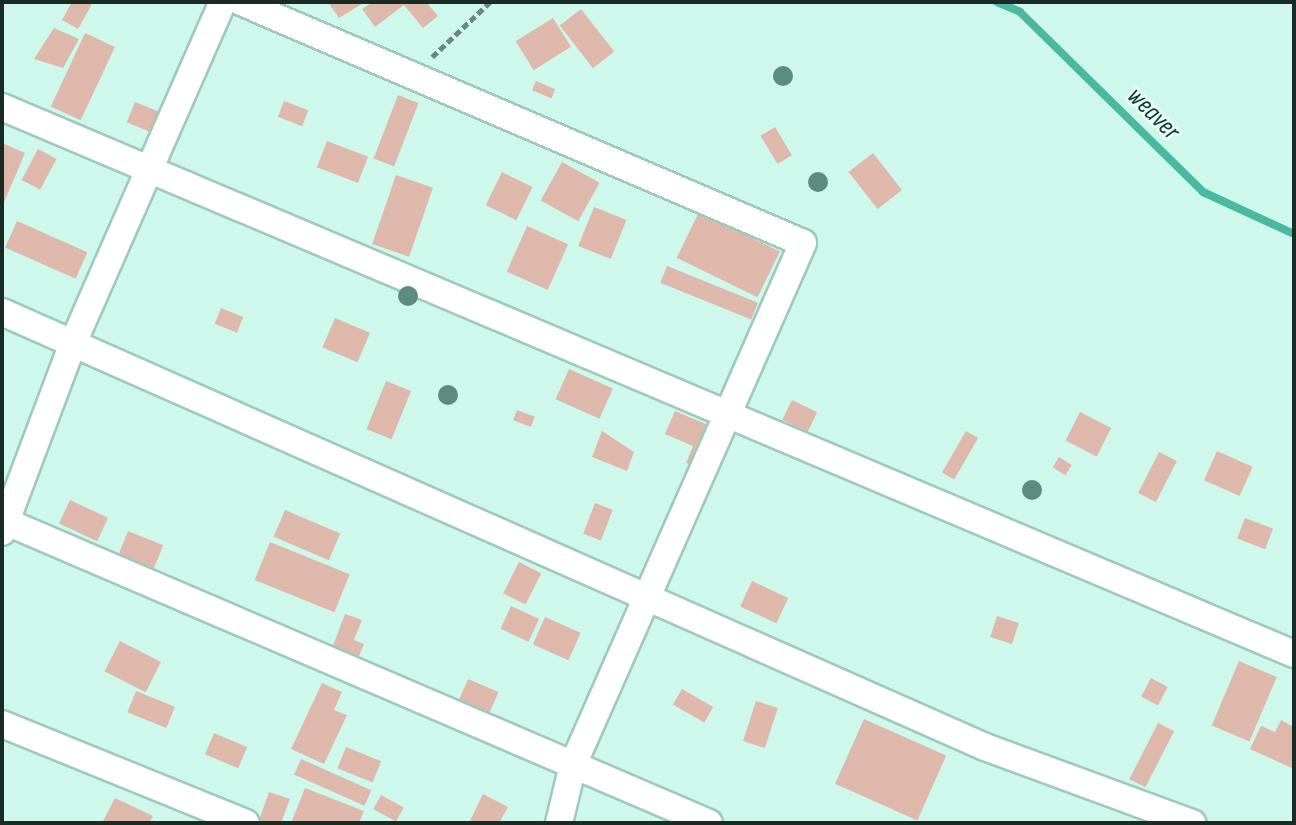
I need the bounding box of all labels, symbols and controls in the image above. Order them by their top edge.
water label: weaver [1120,81,1186,147]

